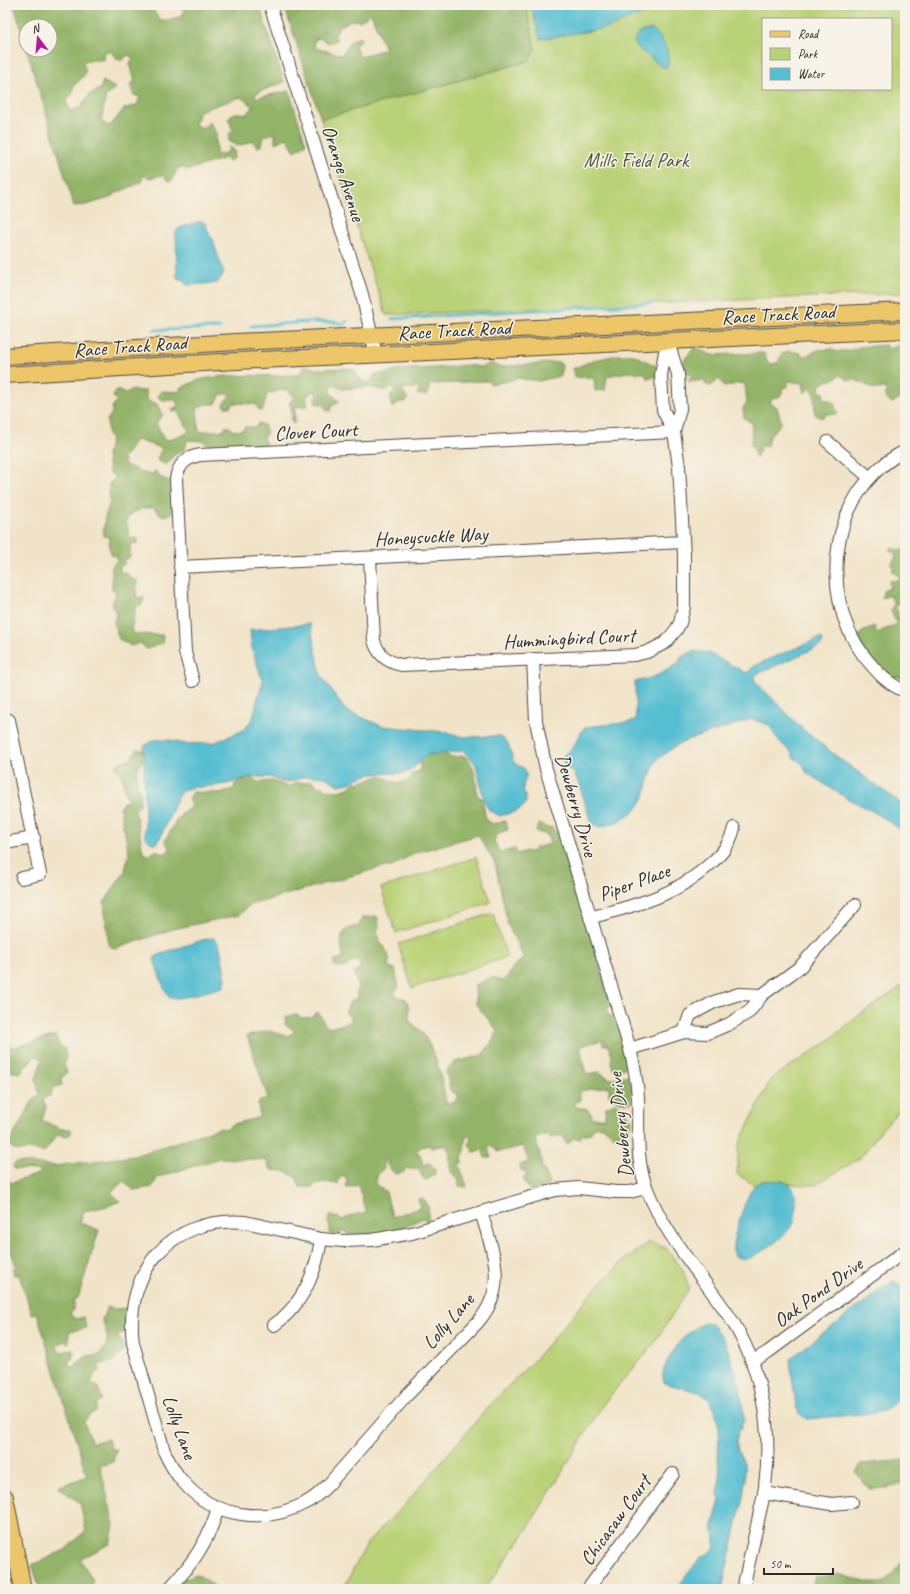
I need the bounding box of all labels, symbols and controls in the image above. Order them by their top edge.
north arrow [18,18,58,58]
legend [762,18,892,90]
text: N [30,20,43,36]
text: Road [798,26,820,42]
text: Park [798,46,819,62]
text: Water [798,66,826,82]
street label: Orange Avenue [316,122,371,226]
park label: Mills Field Park [584,148,690,173]
street label: Race Track Road [721,299,839,330]
street label: Race Track Road [397,315,515,346]
street label: Race Track Road [73,330,191,363]
street label: Clover Court [274,417,360,446]
street label: Honeysuckle Way [374,521,490,552]
street label: Hummingbird Court [502,622,639,654]
street label: Dewberry Drive [550,751,604,861]
street label: Piper Place [595,858,675,907]
street label: Dewberry Drive [602,1070,638,1179]
street label: Oak Pond Drive [769,1251,869,1333]
street label: Lolly Lane [417,1287,480,1354]
street label: Lolly Lane [156,1392,203,1464]
street label: Chicasaw Court [574,1468,658,1570]
scale bar [764,1550,833,1576]
text: 50 m [770,1556,792,1572]

